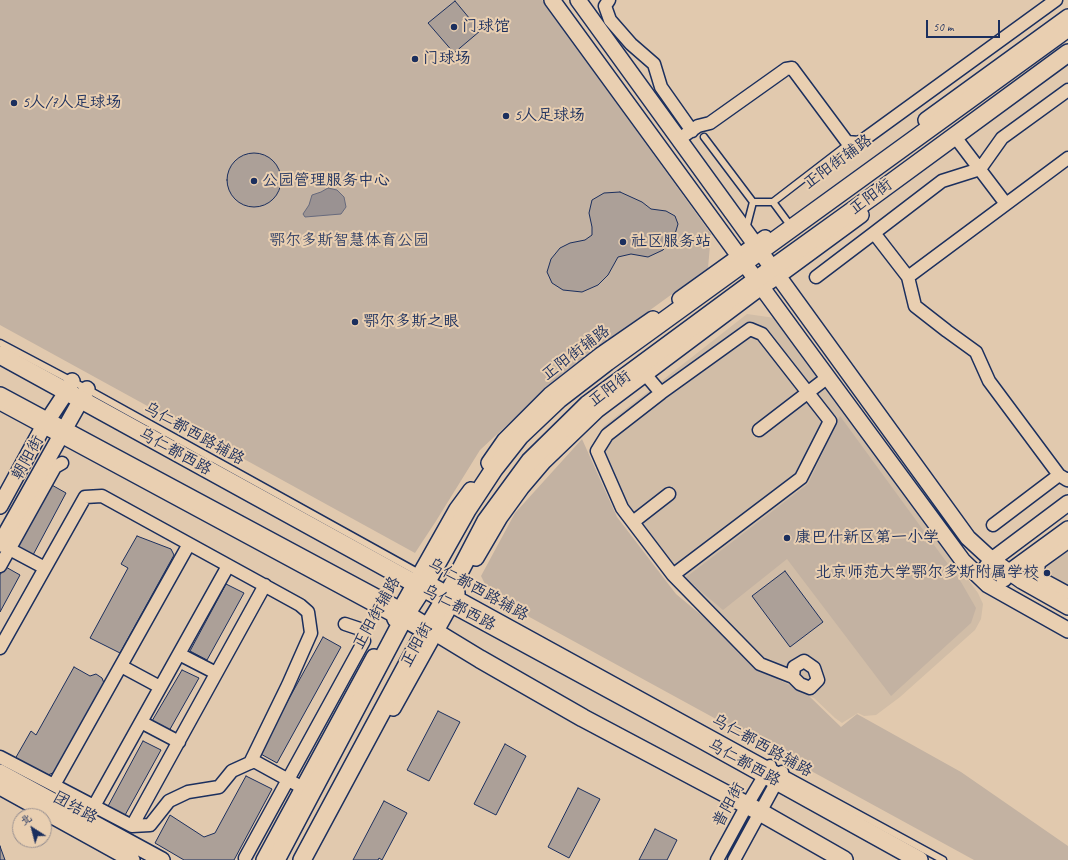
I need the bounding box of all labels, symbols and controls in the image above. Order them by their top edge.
scale bar [928,12,1002,38]
place label: 门球馆 [462,17,510,37]
text: 50 m [933,19,953,35]
marker: 门球馆 [449,22,459,32]
place label: 门球场 [423,49,471,69]
marker: 门球场 [410,54,420,64]
place label: 5人/7人足球场 [22,93,122,113]
marker: 5人/7人足球场 [9,98,19,108]
place label: 5人足球场 [514,106,585,126]
marker: 5人足球场 [501,111,511,121]
street label: 正阳街辅路 [800,131,876,193]
place label: 公园管理服务中心 [262,171,390,191]
street label: 正阳街 [846,175,896,219]
marker: 公园管理服务中心 [249,176,259,186]
park label: 鄂尔多斯智慧体育公园 [269,231,429,251]
place label: 社区服务站 [631,232,711,252]
marker: 社区服务站 [618,237,628,247]
place label: 鄂尔多斯之眼 [363,312,459,332]
marker: 鄂尔多斯之眼 [350,317,360,327]
street label: 正阳街辅路 [538,321,614,385]
street label: 正阳街 [585,367,635,411]
street label: 乌仁都西路辅路 [140,398,248,470]
street label: 乌仁都西路 [135,424,215,480]
street label: 朝阳街 [8,432,48,484]
place label: 康巴什新区第一小学 [795,528,939,548]
marker: 康巴什新区第一小学 [782,533,792,543]
street label: 乌仁都西路辅路 [424,554,532,626]
place label: 北京师范大学鄂尔多斯附属学校 [815,563,1039,583]
marker: 北京师范大学鄂尔多斯附属学校 [1042,568,1052,578]
street label: 正阳街辅路 [349,573,405,653]
street label: 乌仁都西路 [419,581,499,635]
street label: 正阳街 [397,619,437,671]
street label: 乌仁都西路辅路 [708,710,816,782]
street label: 乌仁都西路 [704,735,784,791]
street label: 普阳街 [709,779,749,831]
street label: 团结路 [49,788,101,828]
north arrow [12,808,52,848]
text: 北 [17,810,34,828]

